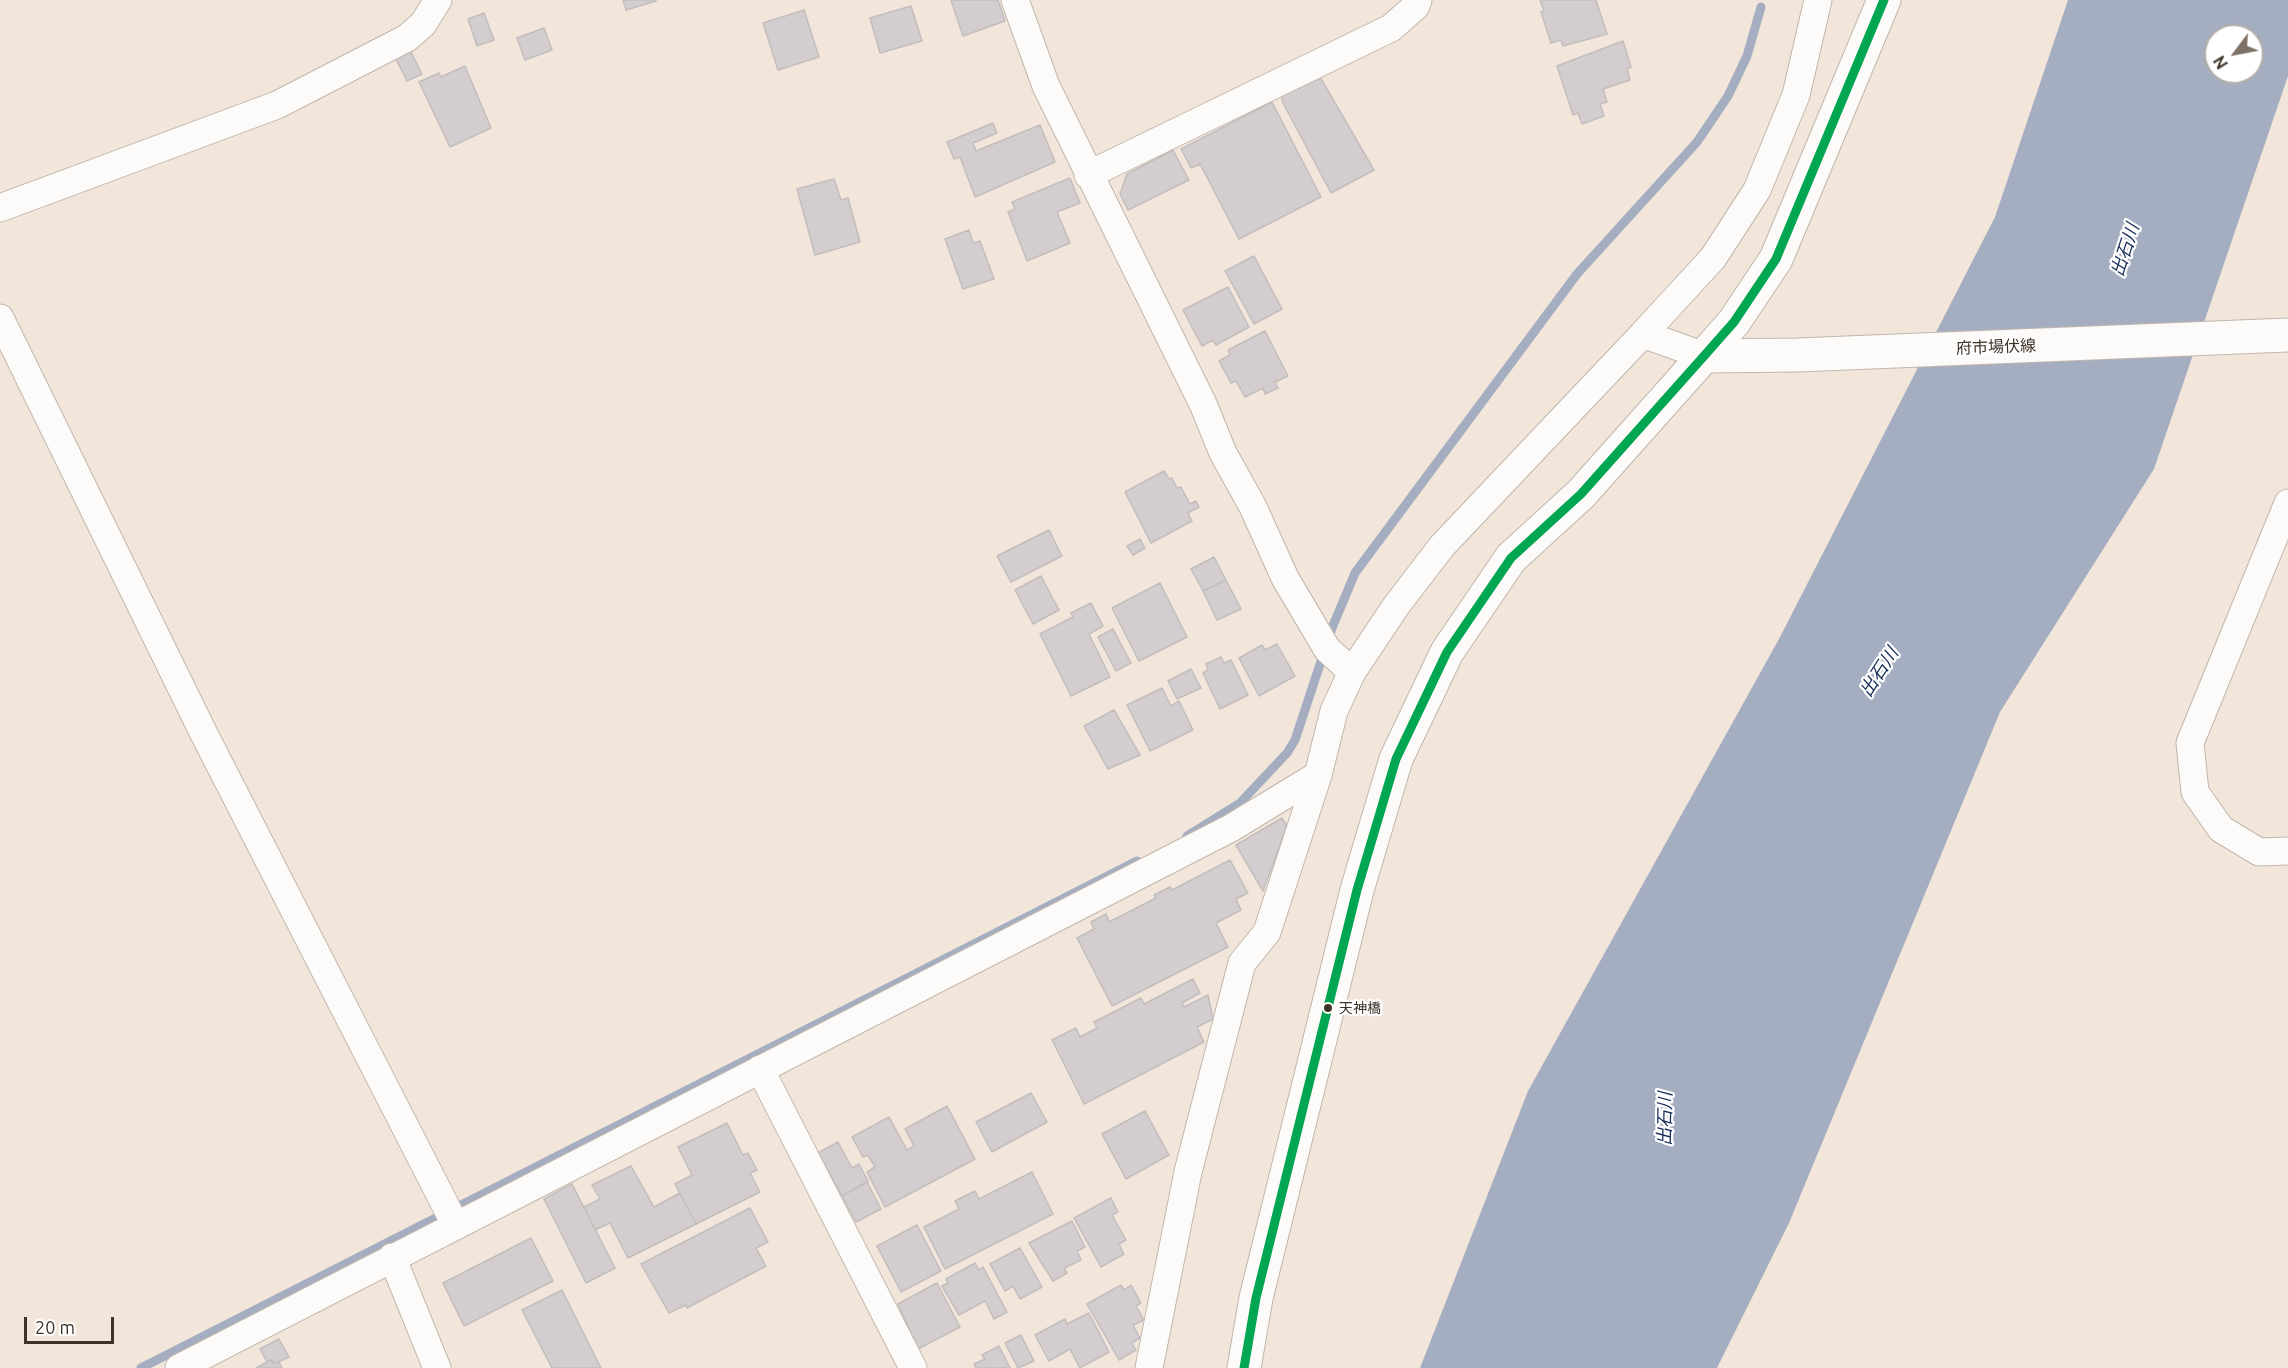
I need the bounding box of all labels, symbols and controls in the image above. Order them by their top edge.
north arrow [2204,24,2264,84]
text: N [2210,53,2231,72]
water label: 出石川 [2106,221,2144,279]
street label: 府市場伏線 [1956,336,2036,358]
water label: 出石川 [1855,643,1903,701]
place label: 天神橋 [1339,1000,1381,1016]
marker: 天神橋 [1322,1002,1334,1014]
water label: 出石川 [1654,1092,1676,1146]
scale bar [27,1305,117,1343]
text: 20 m [35,1317,75,1337]

